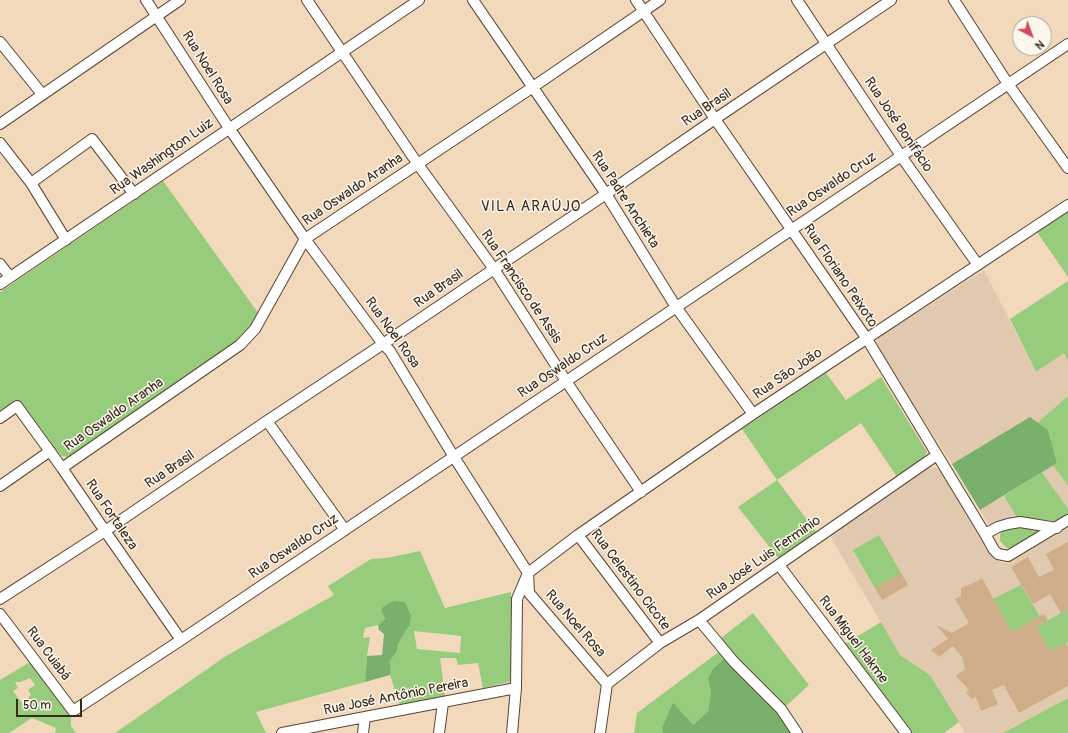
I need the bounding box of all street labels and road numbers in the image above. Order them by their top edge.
street label: Rua Noel Rosa [178,28,236,108]
street label: Rua José Bonifácio [860,74,936,176]
street label: Rua Brasil [679,85,735,131]
street label: Rua Washington Luiz [107,115,217,199]
street label: Rua Padre Anchieta [587,148,663,252]
street label: Rua Oswaldo Cruz [784,149,880,221]
street label: Rua Oswaldo Aranha [300,150,406,230]
street label: Rua Floriano Peixoto [799,221,881,331]
street label: Rua Francisco de Assis [477,227,565,347]
street label: Rua Brasil [411,266,467,312]
street label: Rua Noel Rosa [361,294,423,372]
street label: Rua Oswaldo Cruz [515,330,611,402]
street label: Rua São João [750,345,826,403]
street label: Rua Oswaldo Aranha [61,374,167,456]
street label: Rua Brasil [142,447,198,493]
street label: Rua Fortaleza [81,477,141,553]
street label: Rua Oswaldo Cruz [246,511,342,583]
street label: Rua José Luis Ferminio [704,512,824,604]
street label: Rua Celestino Cicote [587,526,673,634]
street label: Rua Noel Rosa [541,587,609,661]
street label: Rua Miguel Hakme [815,593,891,687]
street label: Rua Cuiabá [22,624,74,684]
street label: Rua José Antônio Pereira [322,675,470,719]

